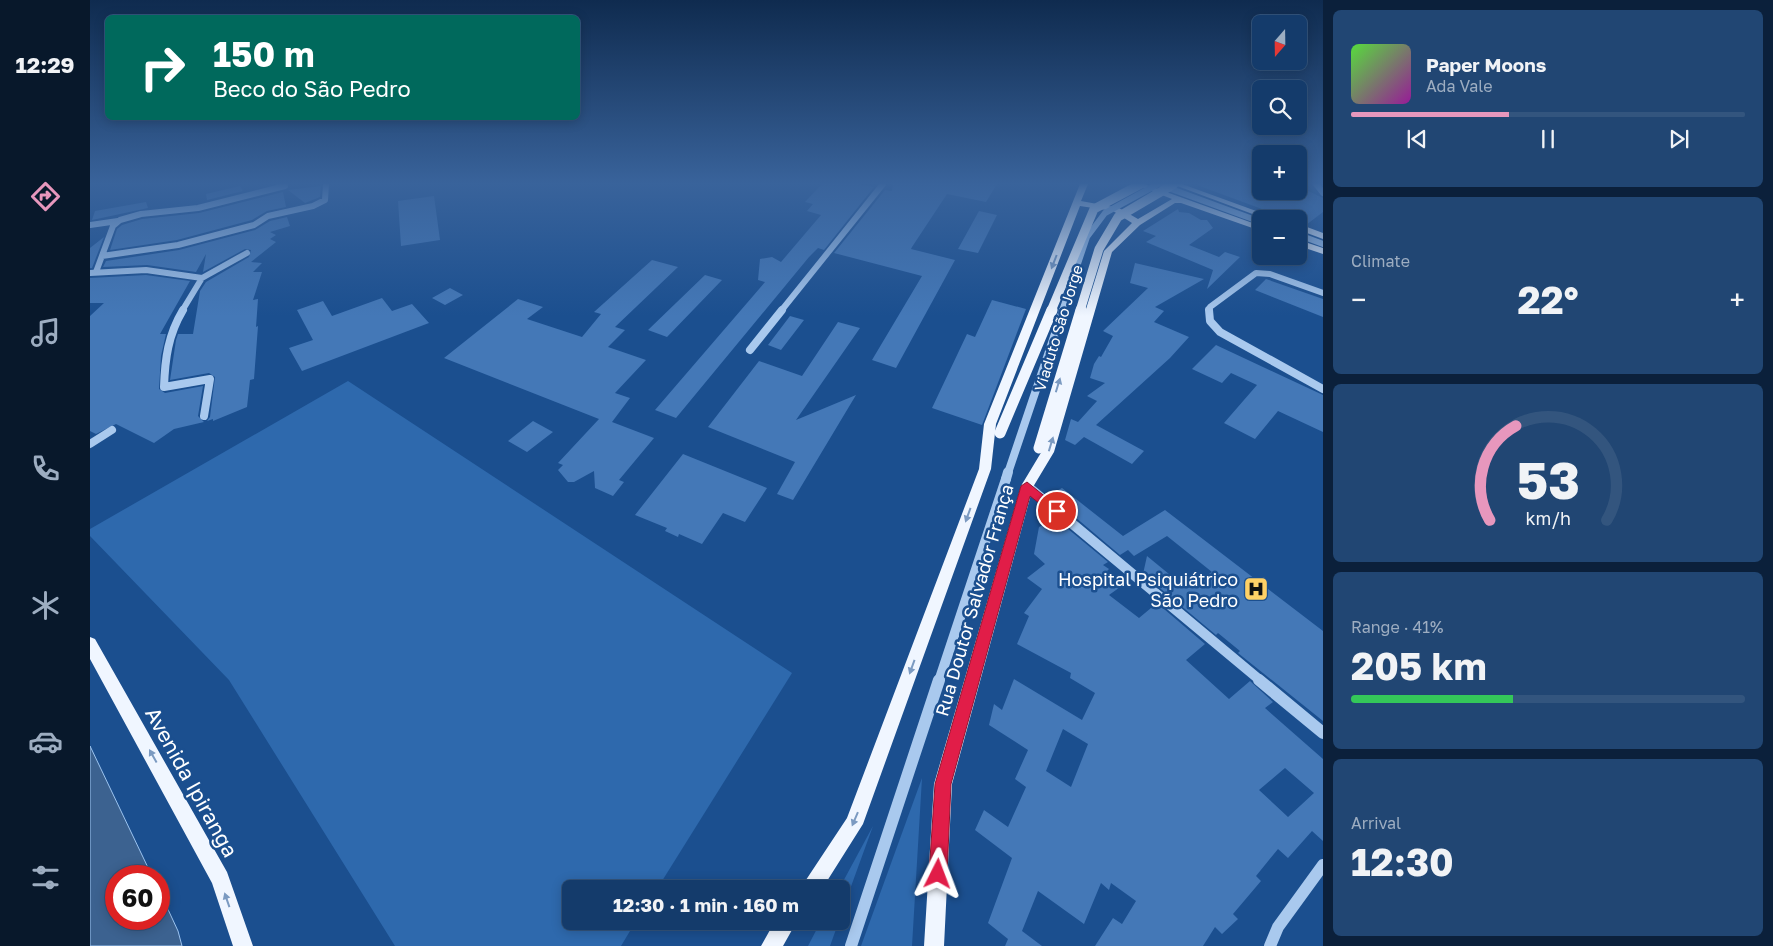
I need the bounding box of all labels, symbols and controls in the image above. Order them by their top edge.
north arrow [1252,15,1308,70]
map controls [1252,15,1307,265]
text: 150 m [213,33,315,75]
icon: right [130,35,195,100]
text: 12:29 [15,51,75,78]
text: Paper Moons [1426,53,1546,76]
text: Beco do São Pedro [213,75,411,102]
text: Ada Vale [1426,76,1492,96]
button: search [1252,80,1307,135]
icon: previous [1403,125,1431,153]
icon: pause [1534,125,1562,153]
icon: next [1665,125,1693,153]
button: + [1252,145,1307,200]
icon: directions [28,179,63,214]
button: − [1252,210,1307,265]
text: Climate [1351,251,1410,271]
one-way arrow [1050,254,1057,269]
street label: Viaduto São Jorge [1030,262,1086,393]
text: 22° [1517,277,1579,322]
text: − [1351,283,1366,316]
text: + [1730,283,1745,316]
icon: music [28,315,63,350]
one-way arrow [1055,377,1063,392]
one-way arrow [1047,436,1055,451]
text: 53 [1516,448,1580,510]
icon: phone [28,451,63,486]
street label: Rua Doutor Salvador França [930,482,1018,718]
pin [1036,490,1078,532]
icon: arrive [1043,497,1071,525]
one-way arrow [964,507,971,522]
text: km/h [1525,507,1571,529]
place label: Hospital Psiquiátrico São Pedro [1058,568,1238,611]
hospital icon: Hospital Psiquiátrico São Pedro [1243,576,1269,602]
icon: climate [28,588,63,623]
text: Range · 41% [1351,617,1443,637]
text: 205 km [1351,643,1487,688]
one-way arrow [908,660,916,675]
street label: Avenida Ipiranga [140,702,244,862]
icon: car [28,724,63,759]
one-way arrow [148,749,157,762]
one-way arrow [850,812,858,826]
text: Arrival [1351,813,1401,833]
text: 12:30 [1351,839,1454,884]
position arrow [911,847,963,899]
icon: filters [28,860,63,895]
speed limit sign: 60 [105,865,170,930]
one-way arrow [223,892,231,907]
text: 12:30 · 1 min · 160 m [613,893,799,916]

